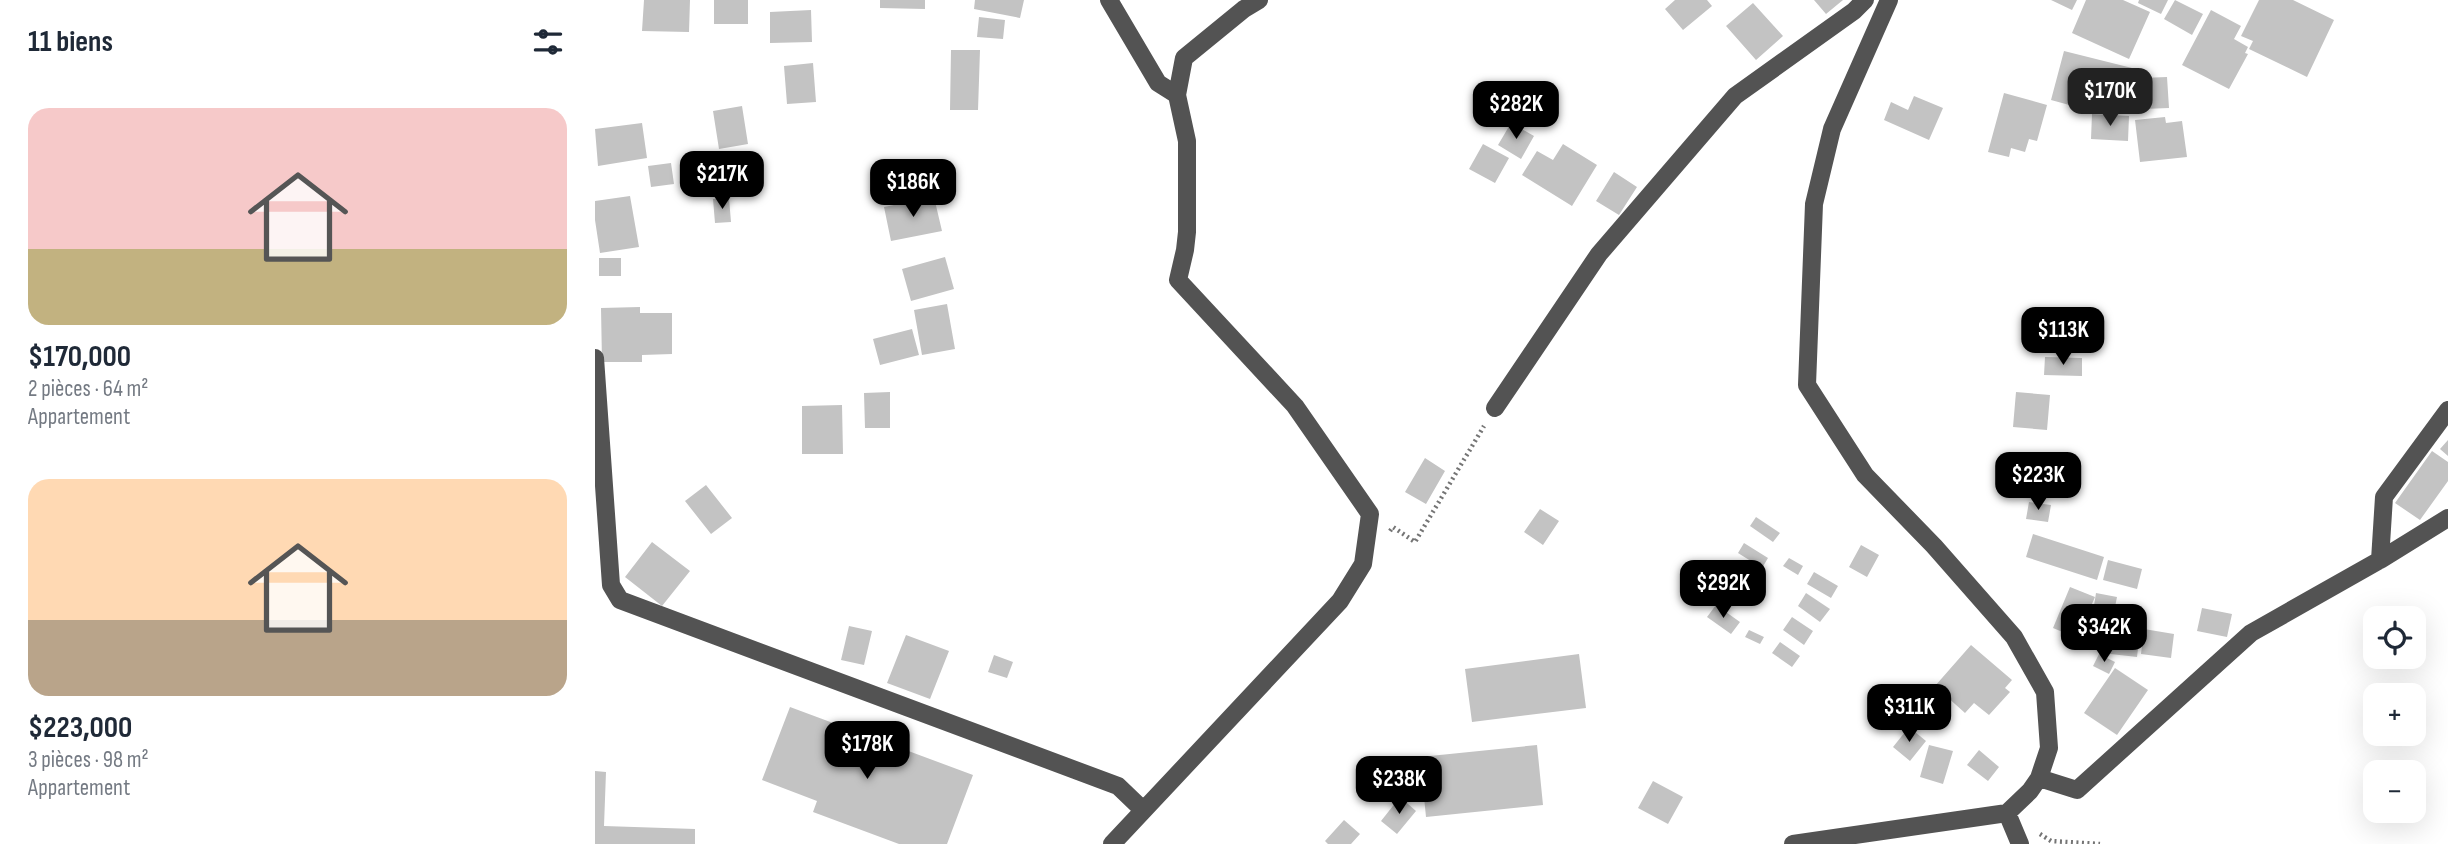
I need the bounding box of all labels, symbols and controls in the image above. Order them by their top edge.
icon: filters [529,23,567,61]
text: 11 biens [28,24,113,60]
pin: $170K [2061,68,2159,128]
text: $170K [2084,77,2136,105]
pin: $282K [1467,82,1565,141]
text: $282K [1489,90,1543,118]
pin: $217K [673,152,771,211]
icon: home [235,154,361,280]
text: $217K [696,160,748,188]
pin: $186K [864,160,962,219]
text: $186K [886,168,940,196]
pin: $113K [2014,308,2112,367]
text: $113K [2037,316,2089,344]
text: $170,000 [28,339,131,375]
text: 2 pièces · 64 m² [28,375,148,403]
text: Appartement [28,403,130,431]
pin: $223K [1989,452,2087,512]
text: $223K [2011,461,2065,489]
icon: home [235,525,361,651]
pin: $292K [1674,560,1772,620]
text: $292K [1696,569,1750,597]
pin: $342K [2055,604,2153,664]
map controls [2363,606,2426,823]
button: locate [2363,606,2426,669]
text: $342K [2077,613,2131,641]
button: + [2363,683,2426,746]
pin: $311K [1860,684,1958,744]
text: $311K [1883,693,1935,721]
text: $223,000 [28,710,132,746]
pin: $178K [818,722,916,781]
text: $178K [841,730,893,758]
text: 3 pièces · 98 m² [28,746,149,774]
pin: $238K [1350,756,1448,816]
button: − [2363,760,2426,823]
text: $238K [1372,765,1426,793]
text: Appartement [28,774,130,802]

